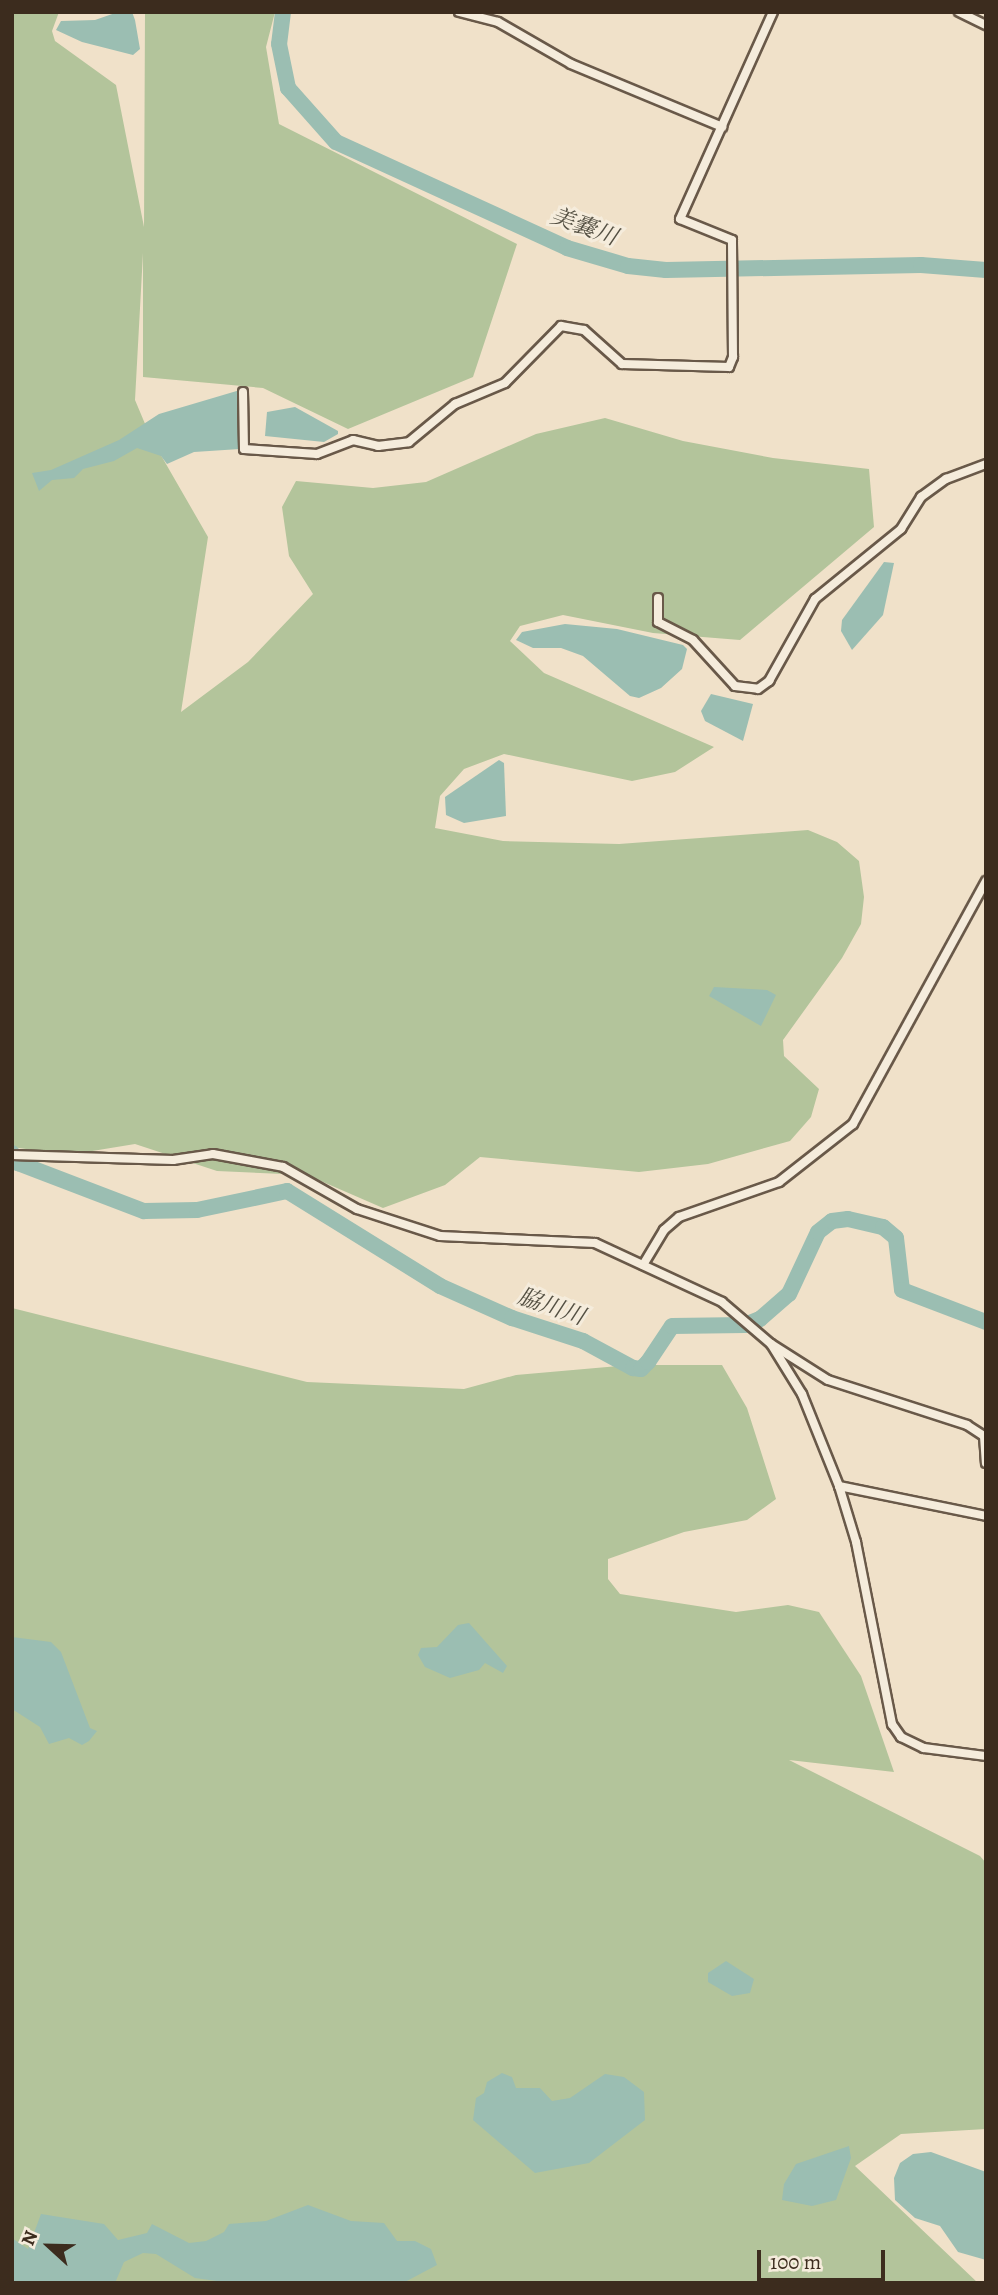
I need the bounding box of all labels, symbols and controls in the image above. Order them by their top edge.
water label: 美嚢川 [547,202,621,252]
water label: 脇川川 [514,1283,588,1331]
north arrow [14,2211,84,2281]
text: N [15,2227,44,2249]
scale bar [760,2236,888,2280]
text: 100 m [770,2248,821,2276]

